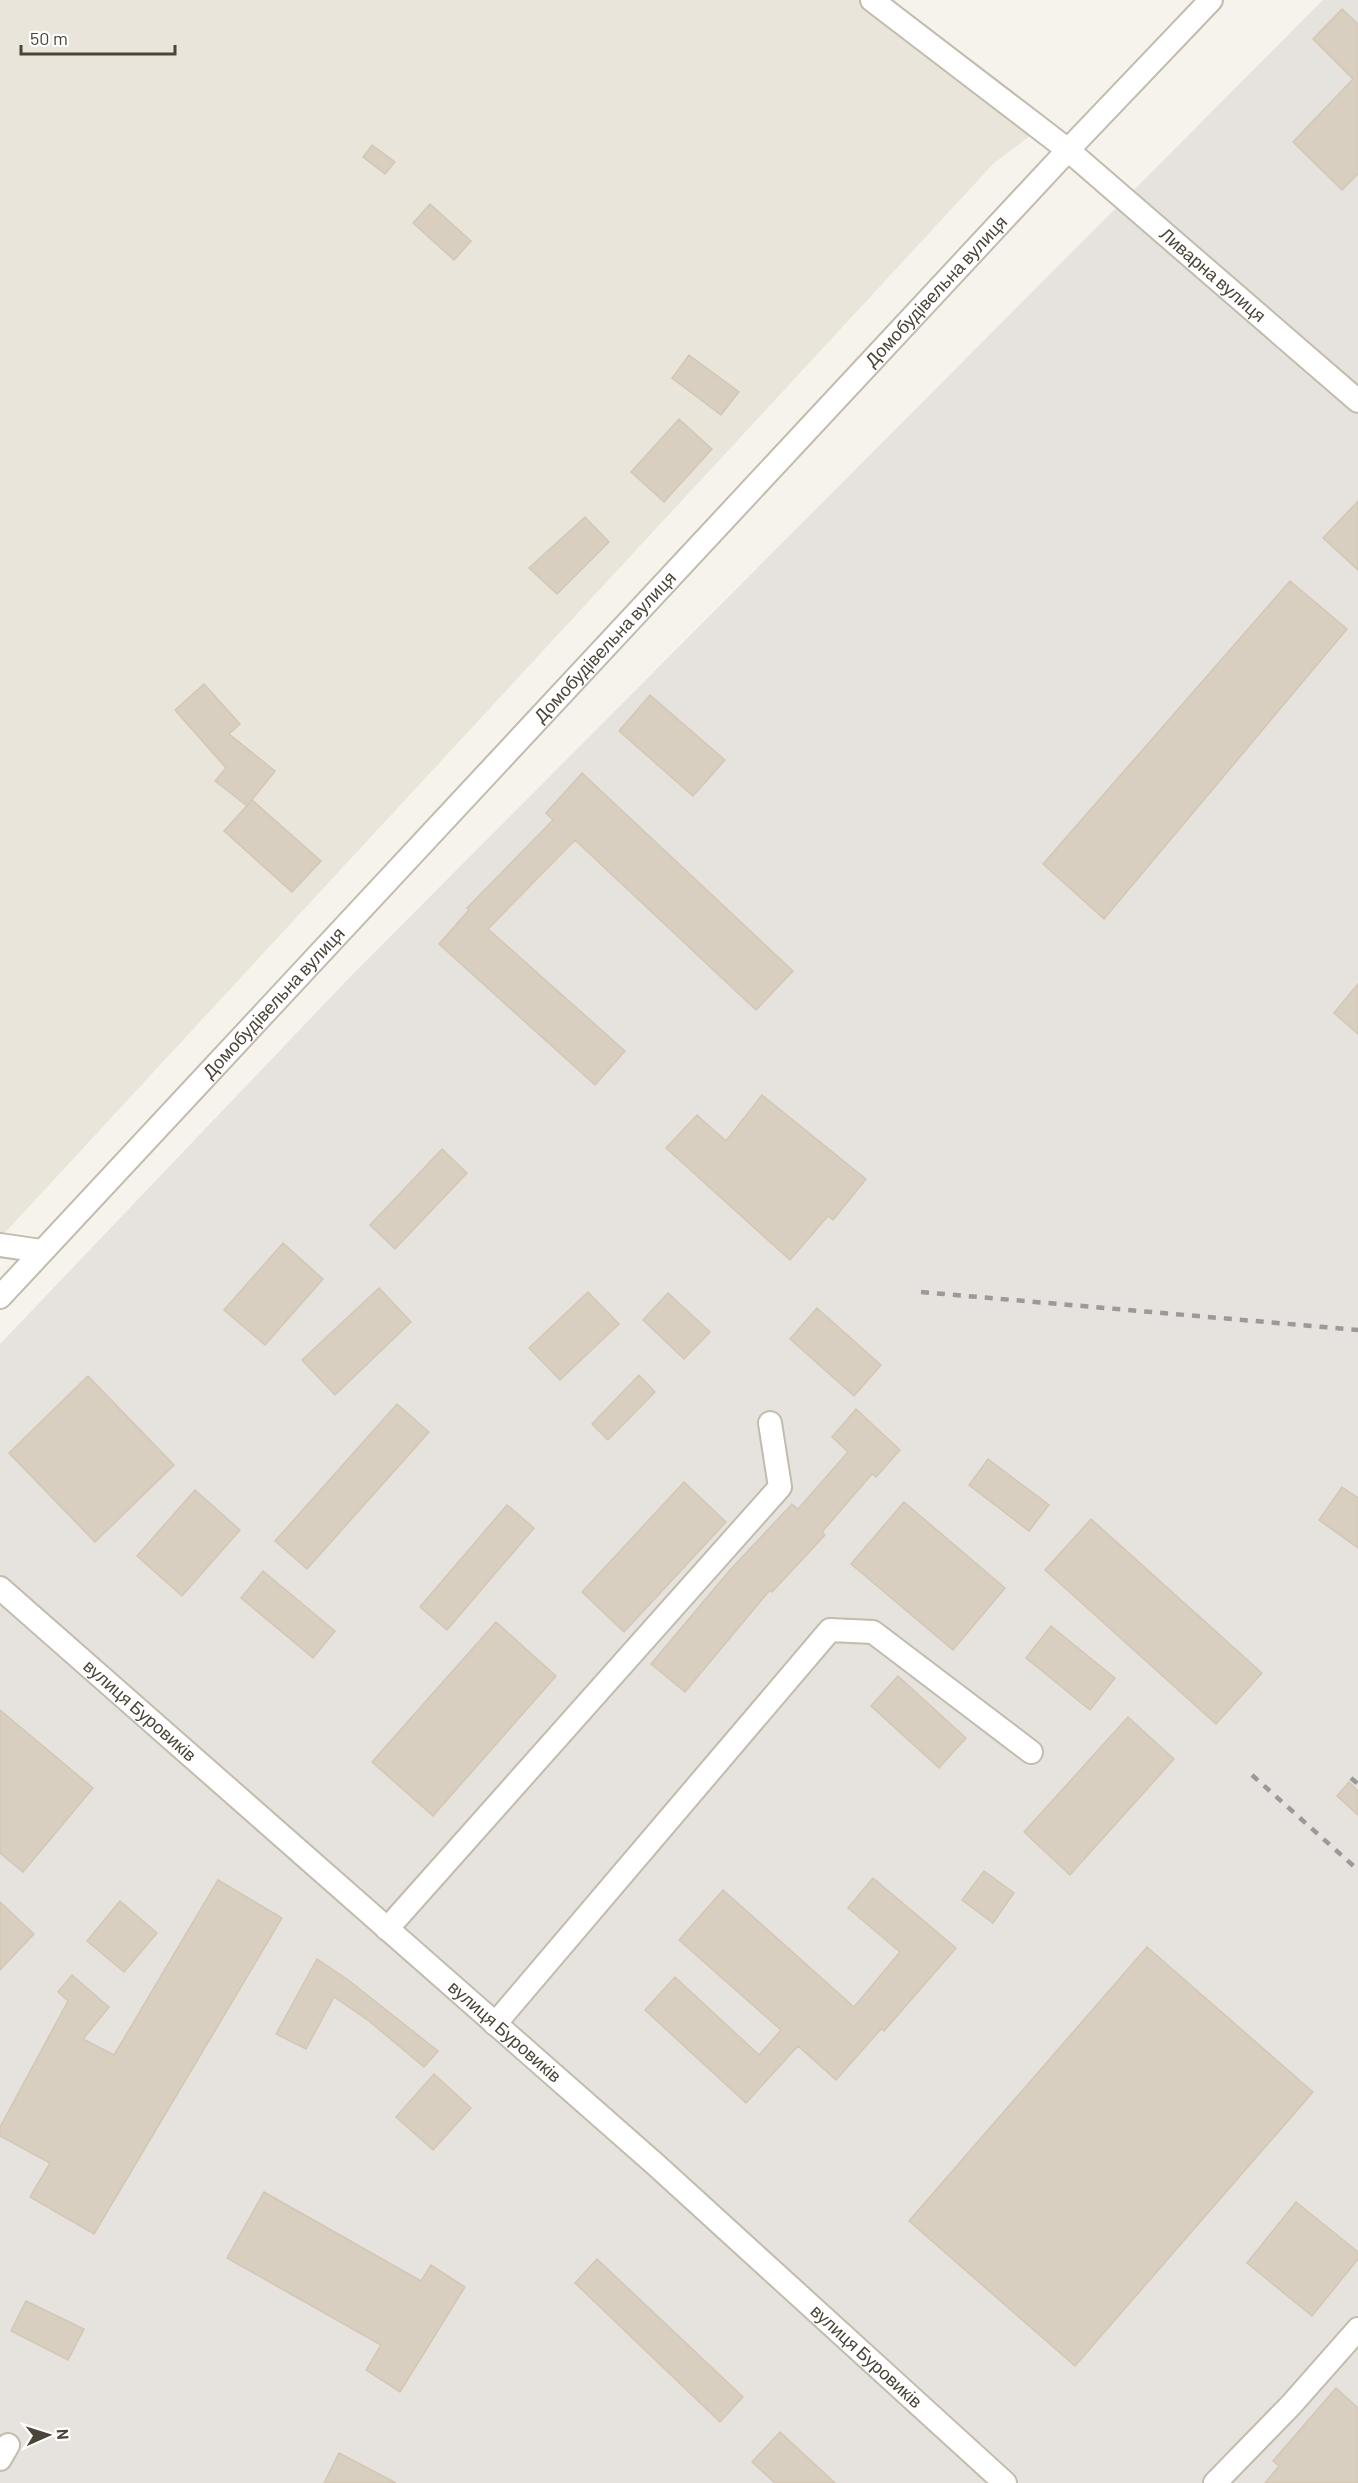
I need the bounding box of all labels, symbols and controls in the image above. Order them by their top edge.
scale bar [21,18,176,56]
text: 50 m [30,27,68,49]
street label: Домобудівельна вулиця [860,211,1011,371]
street label: Ливарна вулиця [1156,222,1271,326]
street label: Домобудівельна вулиця [529,566,680,727]
street label: Домобудівельна вулиця [198,922,349,1082]
street label: вулиця Буровиків [79,1654,201,1766]
street label: вулиця Буровиків [444,1975,566,2087]
street label: вулиця Буровиків [806,2299,927,2412]
north arrow [18,2405,78,2465]
text: N [54,2428,73,2440]

